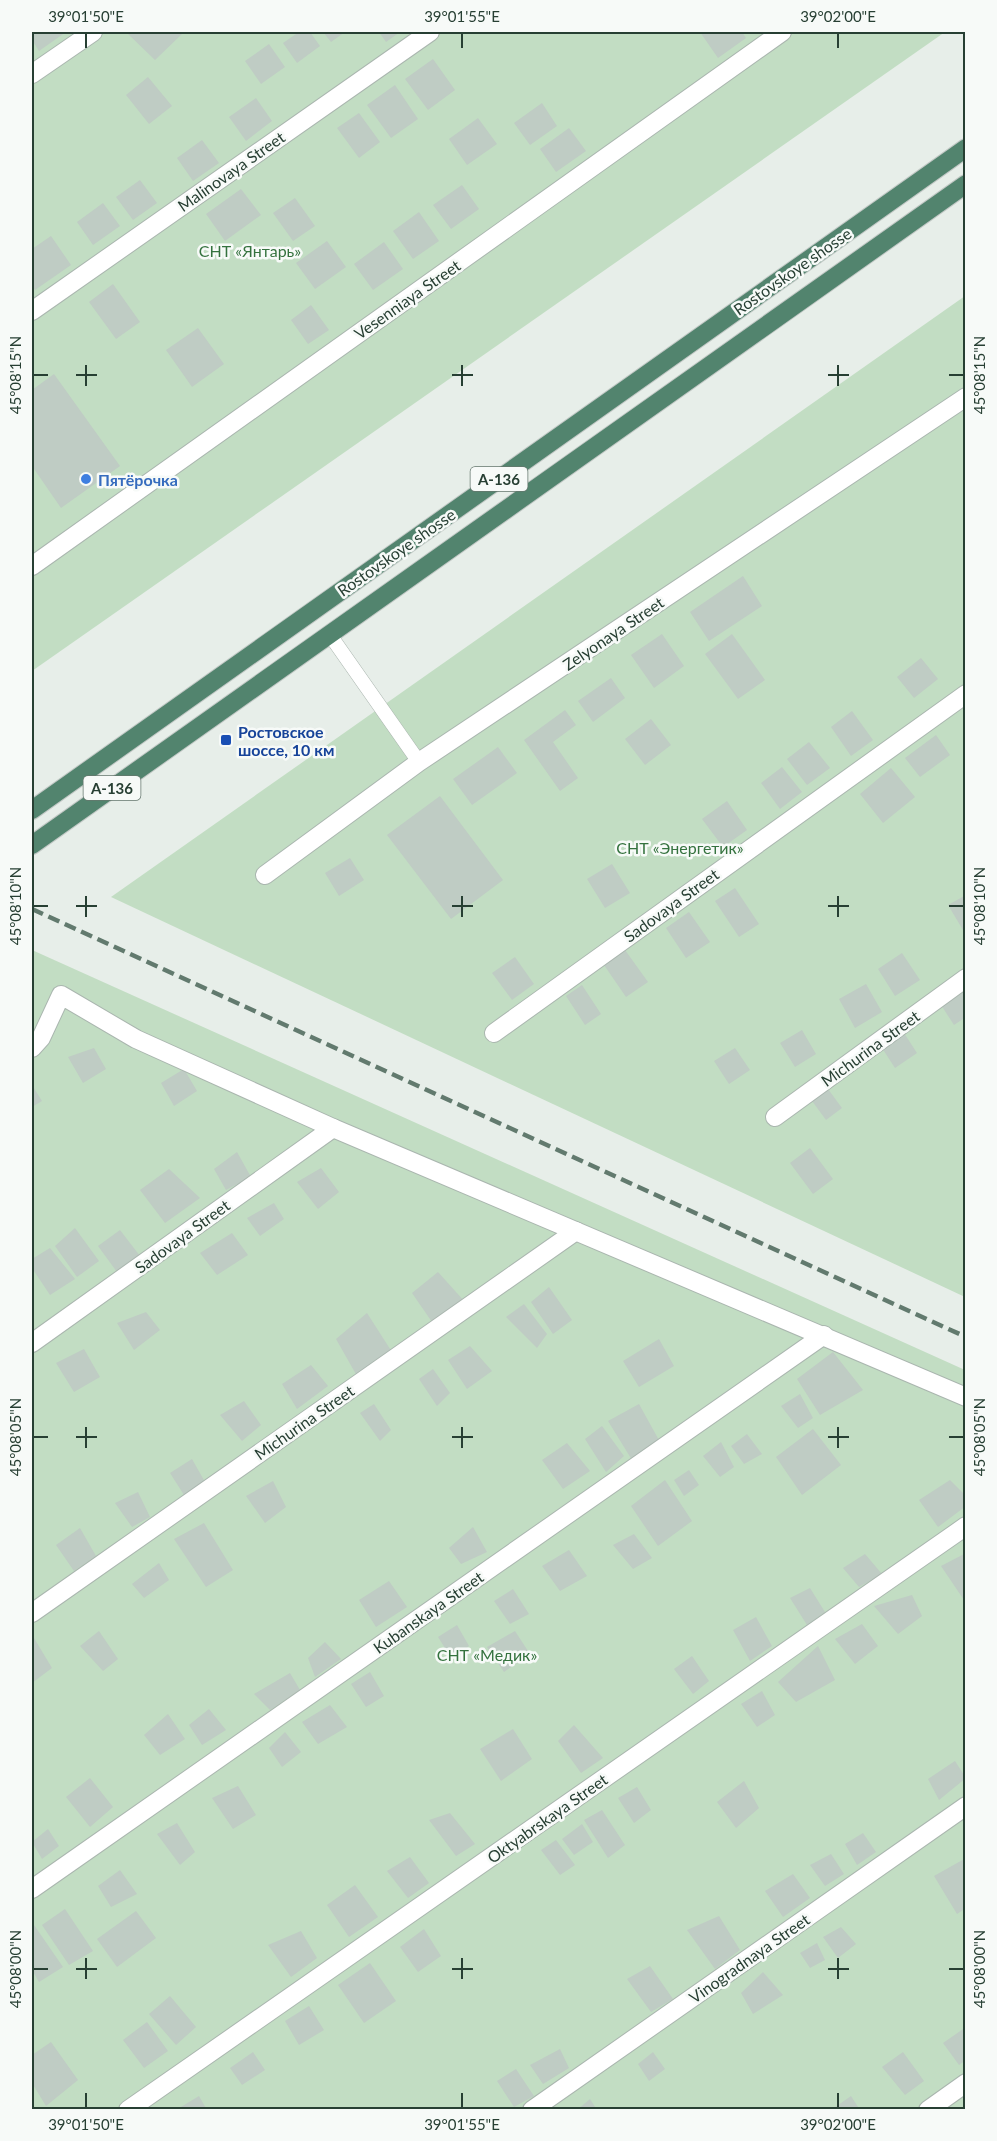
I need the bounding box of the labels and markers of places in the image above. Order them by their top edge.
place label: Пятёрочка [98,470,178,489]
marker: Пятёрочка [79,472,93,486]
place label: Ростовское шоссе, 10 км [238,722,334,759]
marker: Ростовское шоссе, 10 км [219,733,233,747]

